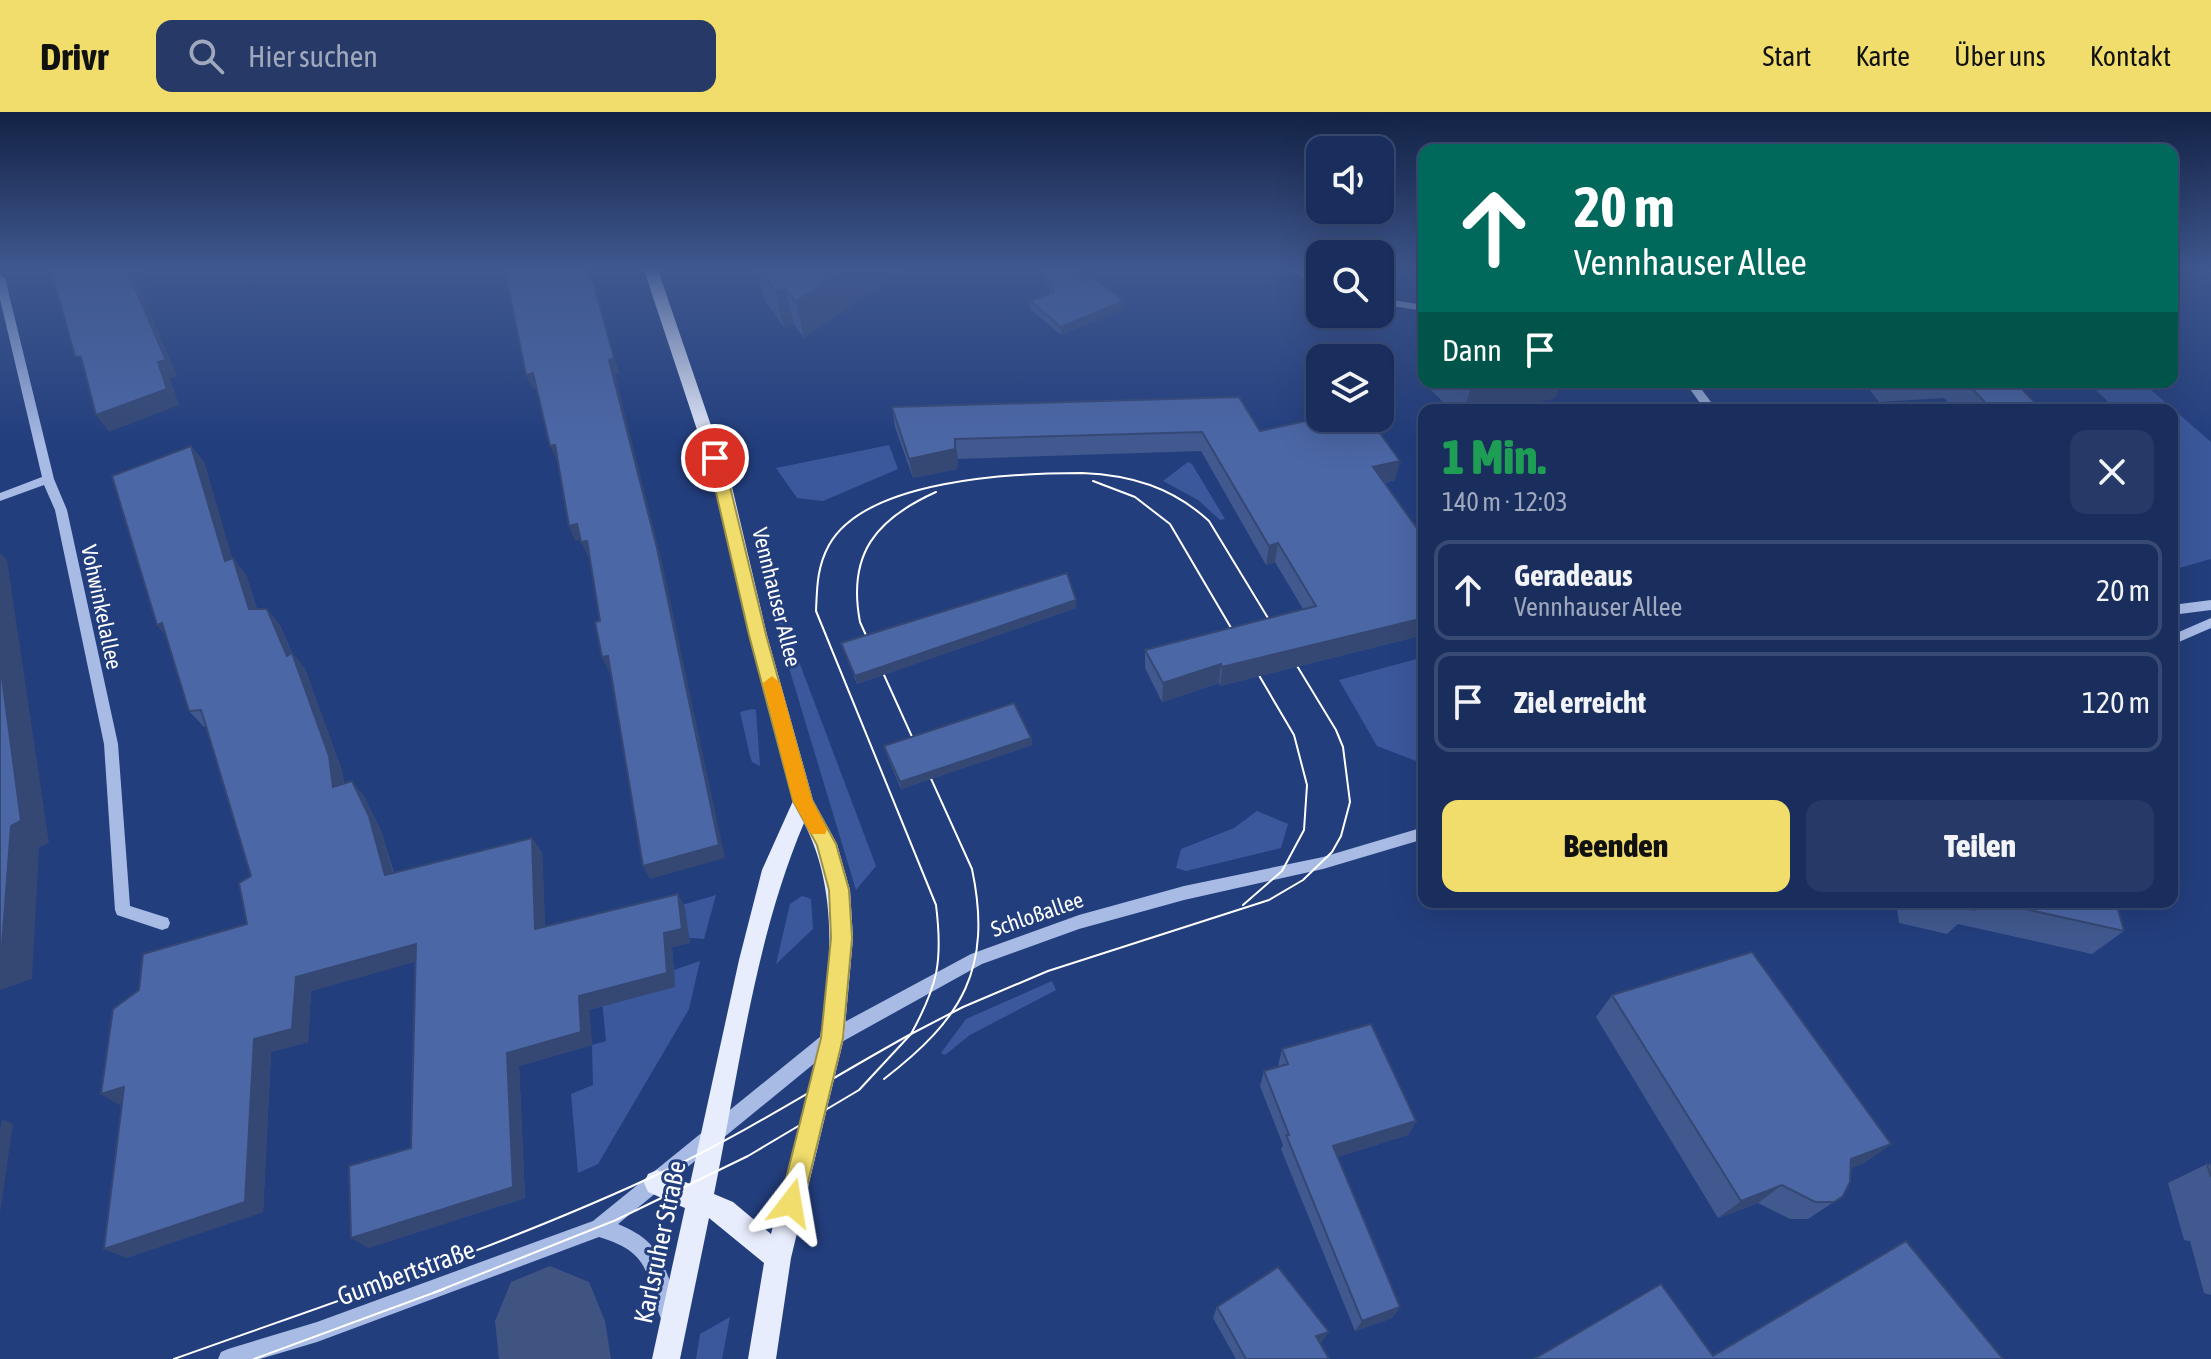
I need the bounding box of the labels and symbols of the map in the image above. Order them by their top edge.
pin [681,424,749,492]
street label: Vennhauser Allee [747,525,807,669]
street label: Vohwinkelallee [76,542,128,672]
street label: Schloßallee [987,886,1087,942]
street label: Karlsruher Straße [628,1158,692,1326]
position arrow [749,1161,833,1245]
street label: Gumbertstraße [333,1234,479,1312]

